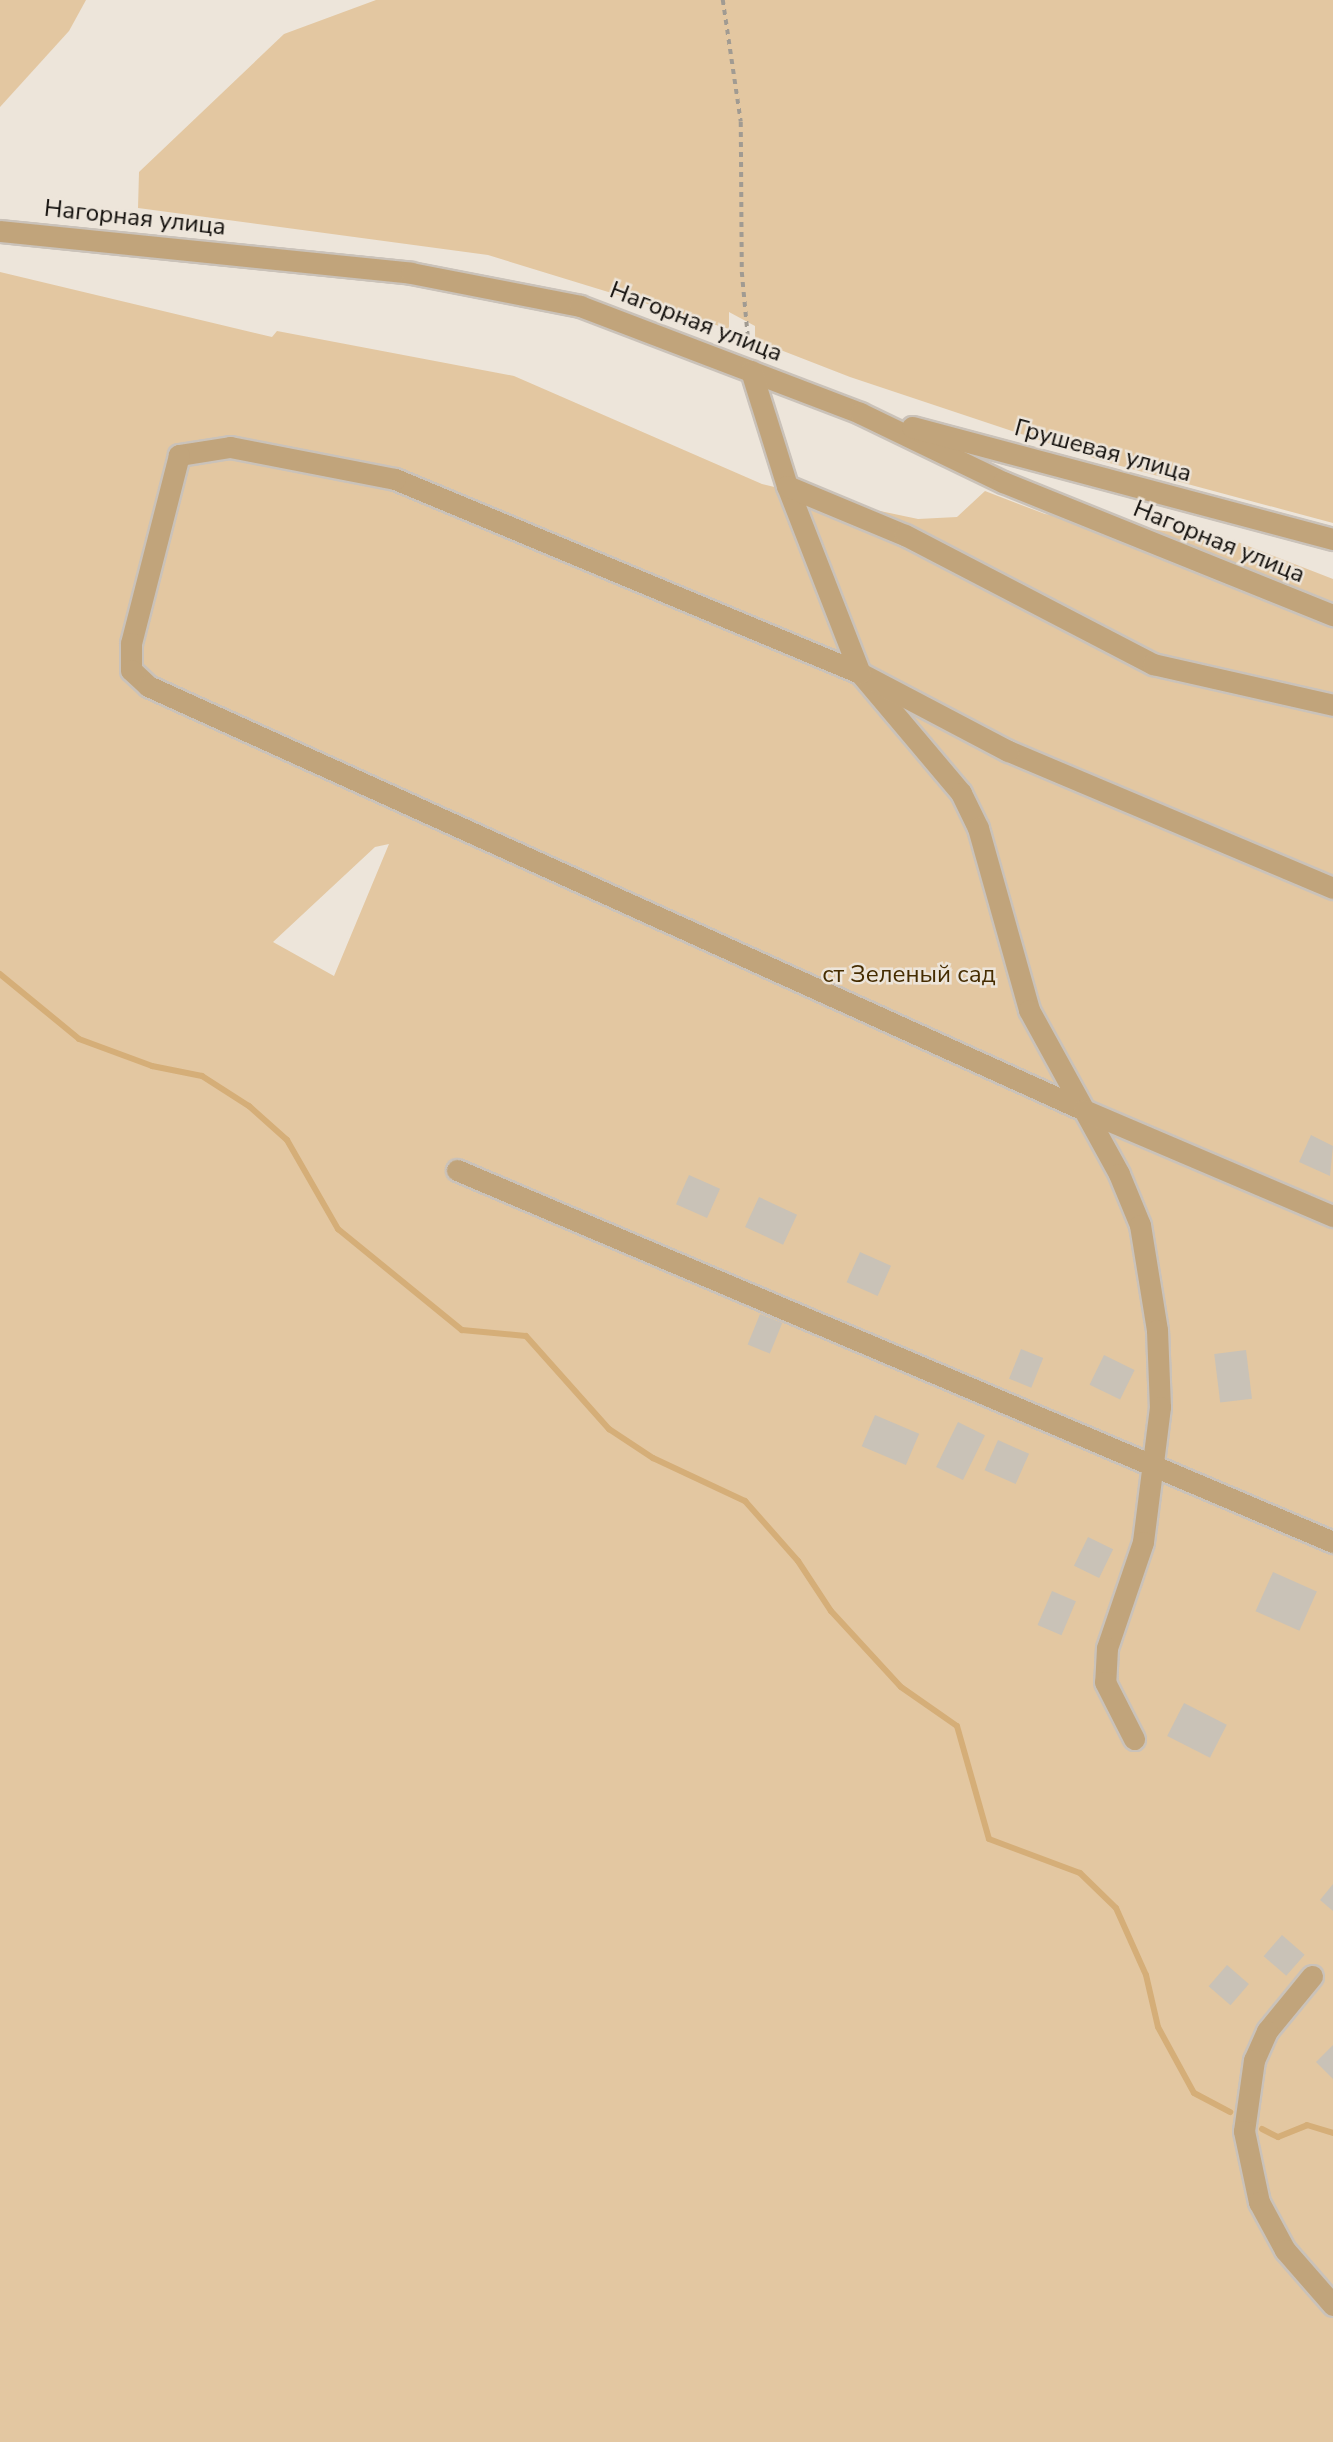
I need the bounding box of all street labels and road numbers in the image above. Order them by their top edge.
street label: Нагорная улица [43,194,227,242]
street label: Нагорная улица [606,276,786,368]
street label: Грушевая улица [1011,414,1195,488]
street label: Нагорная улица [1129,494,1309,590]

